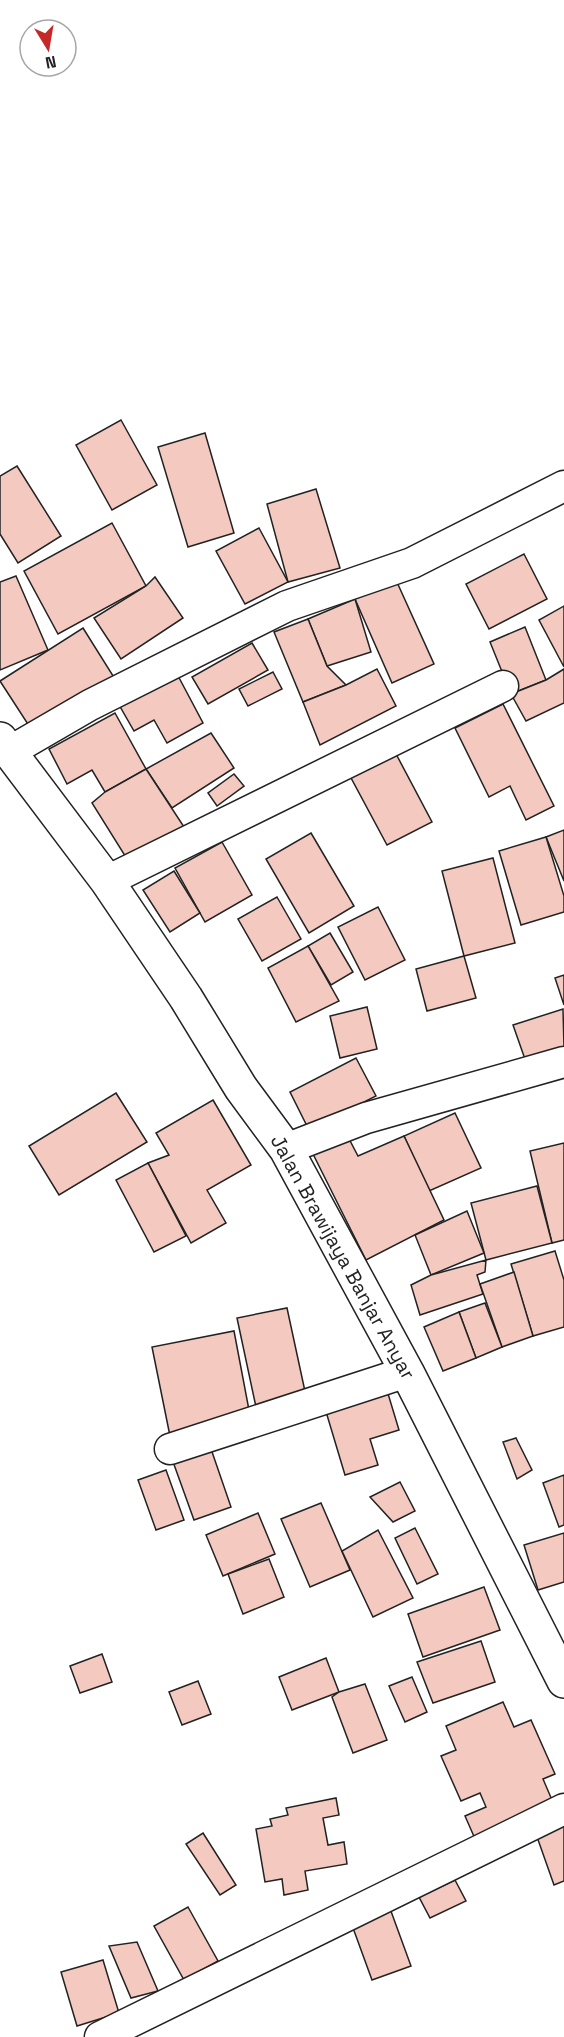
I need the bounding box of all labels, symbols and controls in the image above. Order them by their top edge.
north arrow [18,18,78,78]
text: N [43,51,58,74]
street label: Jalan Brawijaya Banjar Anyar [265,1130,421,1384]

